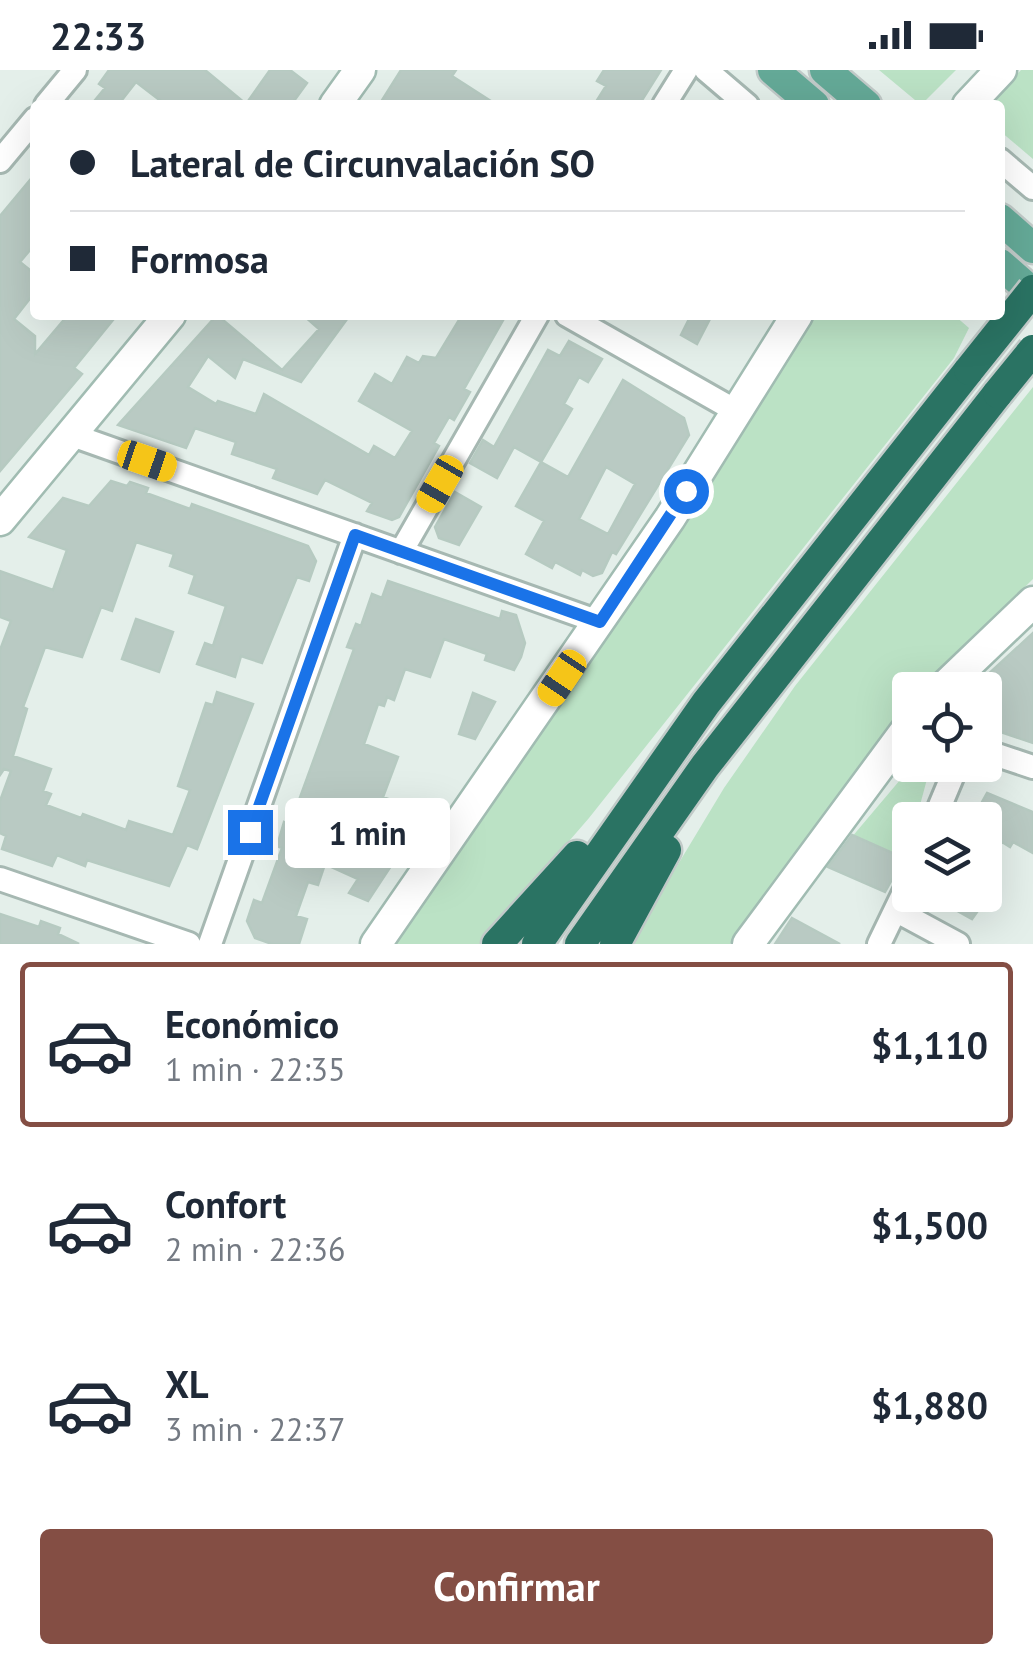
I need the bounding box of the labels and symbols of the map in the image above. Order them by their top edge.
car [114,437,180,485]
car [412,451,468,517]
route start [664,469,709,514]
car [533,645,591,711]
callout: 1 min [285,797,450,867]
route end [228,810,273,855]

